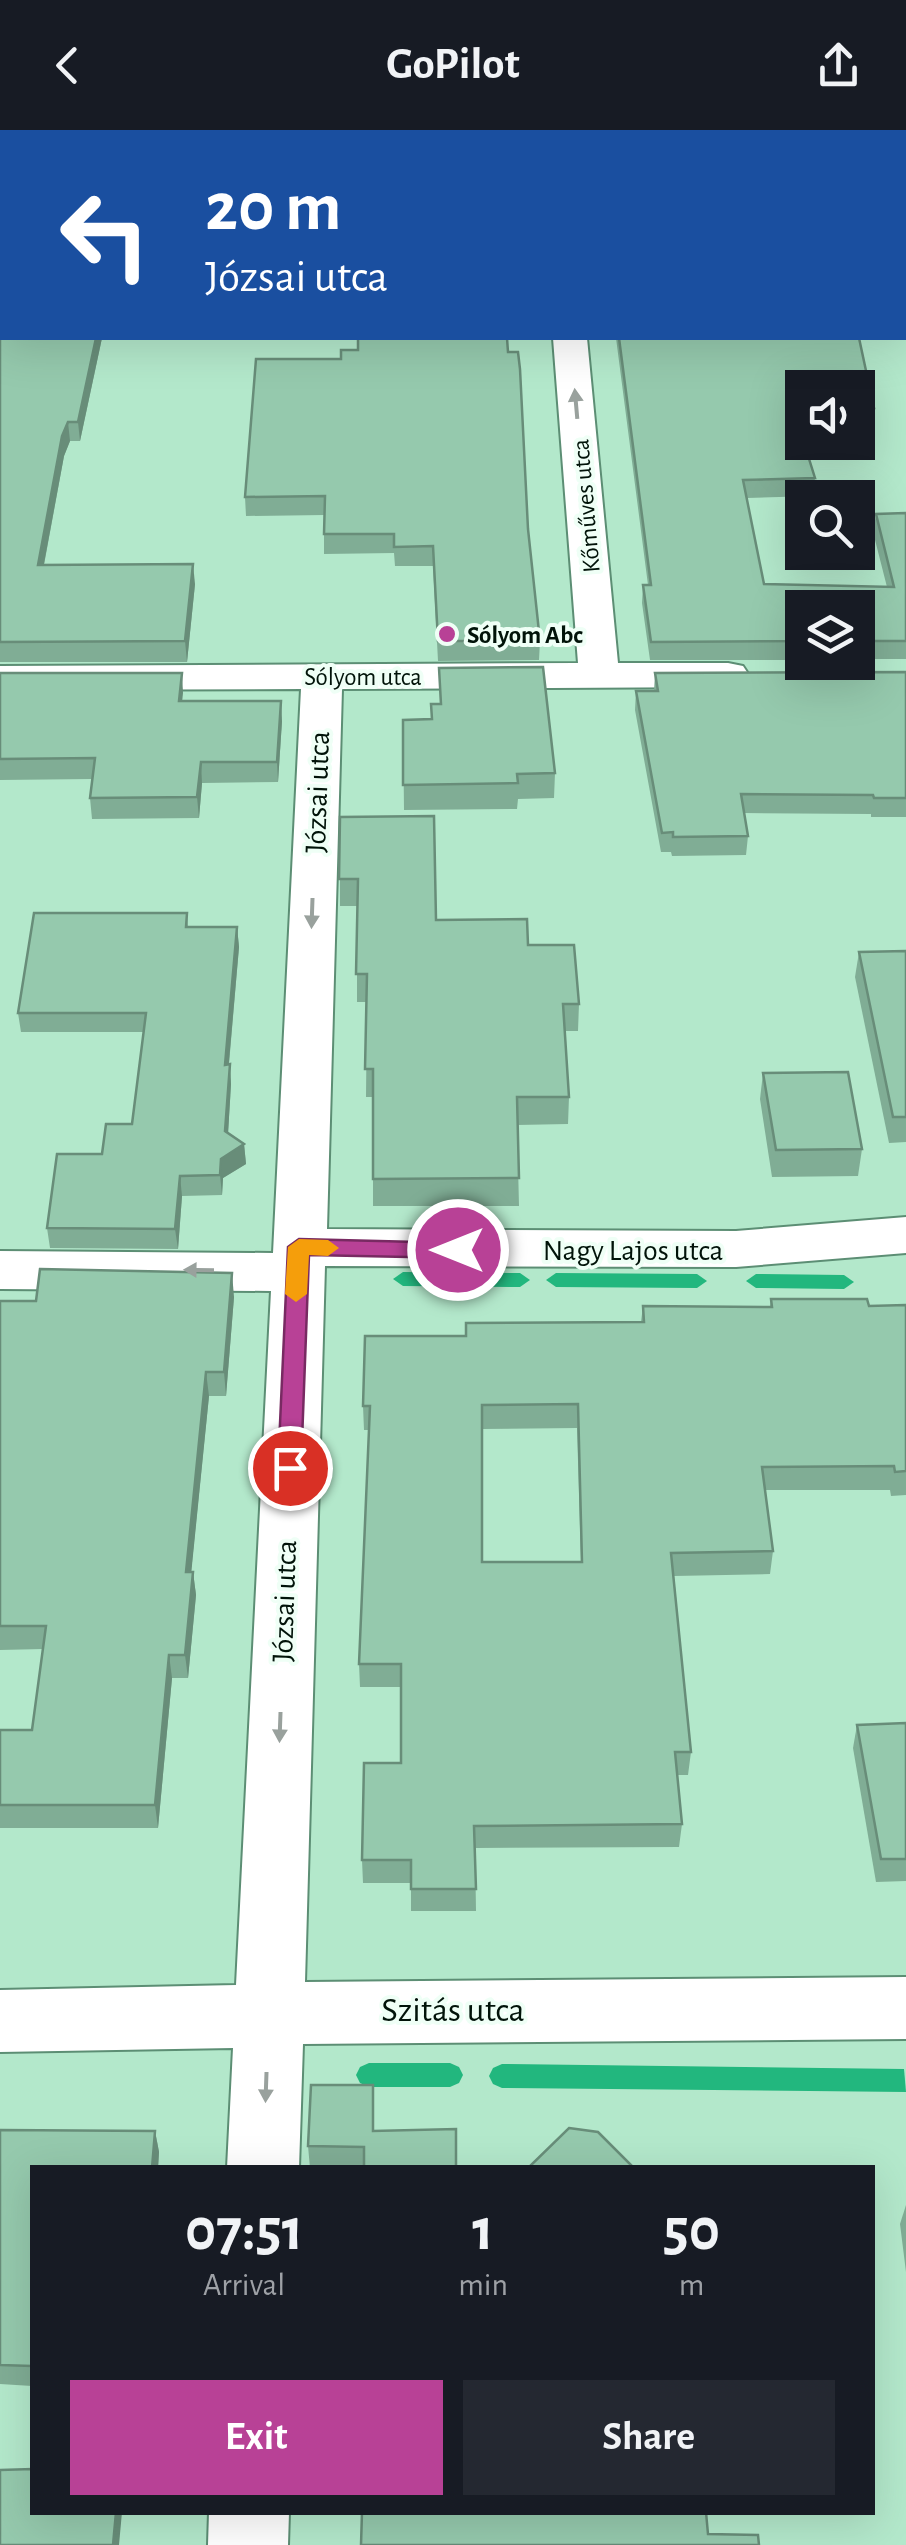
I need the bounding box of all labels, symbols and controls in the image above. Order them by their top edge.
icon: back [40,38,95,93]
icon: share [811,38,866,93]
text: GoPilot [386,42,520,87]
icon: left [40,170,170,300]
text: 20 m [205,173,342,243]
text: Józsai utca [205,255,388,300]
map controls [785,370,875,680]
button: sound [785,370,875,460]
one-way arrow [568,387,584,419]
street label: Kőműves utca [568,438,605,574]
button: search [785,480,875,570]
button: layers [785,590,875,680]
marker: Sólyom Abc [436,623,458,645]
place label: Sólyom Abc [467,623,583,648]
street label: Sólyom utca [304,665,422,690]
street label: Józsai utca [301,730,335,854]
one-way arrow [304,898,320,930]
position arrow [406,1198,510,1302]
street label: Nagy Lajos utca [543,1236,723,1266]
one-way arrow [183,1262,215,1278]
pin [248,1426,333,1511]
icon: arrive [263,1441,318,1496]
street label: Józsai utca [268,1539,302,1663]
one-way arrow [271,1712,287,1744]
street label: Szitás utca [381,1993,525,2028]
one-way arrow [258,2072,274,2104]
text: 07:51 [185,2201,303,2261]
text: 1 [472,2201,494,2261]
text: 50 [663,2201,720,2261]
text: Arrival [203,2269,285,2301]
text: min [458,2269,508,2301]
text: m [679,2269,704,2301]
button: Exit [70,2380,443,2495]
button: Share [463,2380,835,2495]

